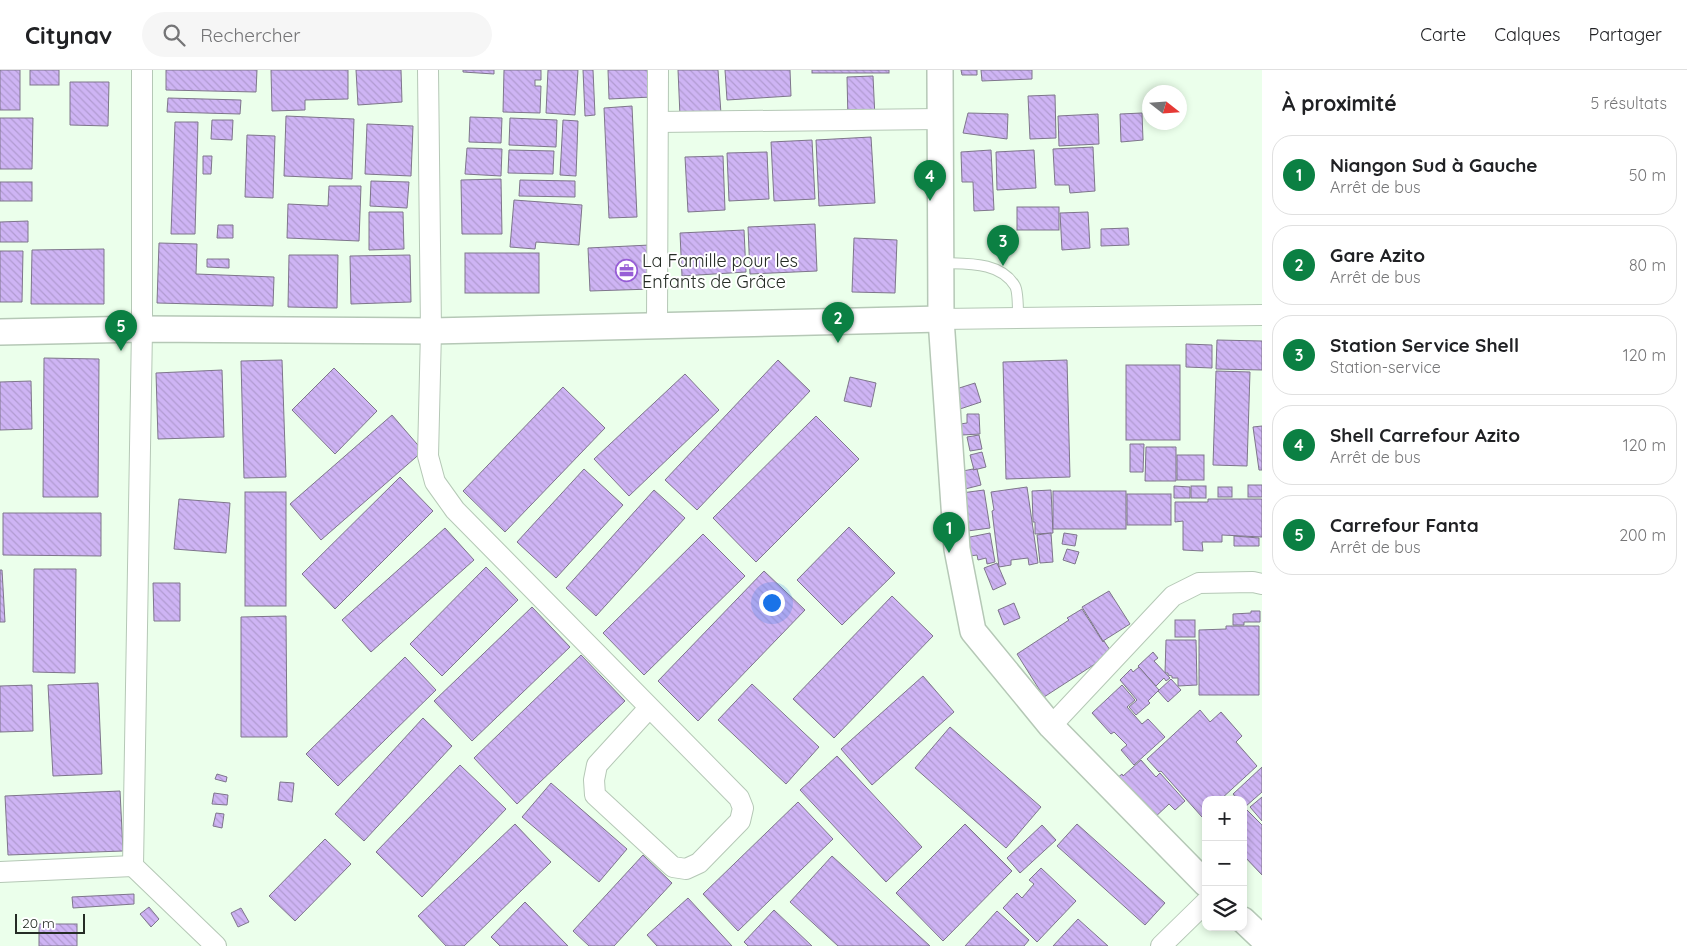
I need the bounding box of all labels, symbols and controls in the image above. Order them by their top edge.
search box [142,12,492,57]
text: Citynav [25,20,112,50]
icon: search [160,21,188,49]
text: Rechercher [200,23,301,47]
text: Carte [1420,23,1466,46]
text: Calques [1494,23,1561,46]
text: Partager [1589,23,1662,46]
north arrow [1142,85,1187,130]
text: À proximité [1282,90,1397,116]
text: 5 résultats [1590,93,1667,113]
text: Niangon Sud à Gauche [1330,153,1538,177]
pin: 4 [914,160,946,201]
text: 1 [1296,165,1302,185]
text: 50 m [1629,165,1666,185]
text: Arrêt de bus [1330,177,1421,197]
pin: 3 [987,225,1019,266]
text: Gare Azito [1330,243,1425,267]
place label: La Famille pour les Enfants de Grâce [642,249,798,293]
text: 2 [1294,255,1304,275]
text: 80 m [1629,255,1666,275]
office icon: La Famille pour les Enfants de Grâce [614,258,638,282]
text: Arrêt de bus [1330,267,1421,287]
pin: 2 [822,302,854,343]
pin: 5 [105,310,137,351]
text: Station Service Shell [1330,333,1519,357]
text: 3 [1295,345,1303,365]
text: 120 m [1623,345,1666,365]
text: Station-service [1330,357,1441,377]
text: Shell Carrefour Azito [1330,423,1520,447]
text: 4 [1294,435,1304,455]
text: 120 m [1623,435,1666,455]
text: Arrêt de bus [1330,447,1421,467]
pin: 1 [933,512,965,553]
text: Carrefour Fanta [1330,513,1479,537]
text: 5 [1294,525,1304,545]
text: 200 m [1619,525,1666,545]
text: Arrêt de bus [1330,537,1421,557]
your location [759,590,785,616]
map controls [1202,796,1247,931]
button: + [1202,796,1247,841]
button: − [1202,841,1247,886]
button: layers [1202,886,1247,931]
scale bar [15,911,85,934]
text: 20 m [22,914,55,932]

